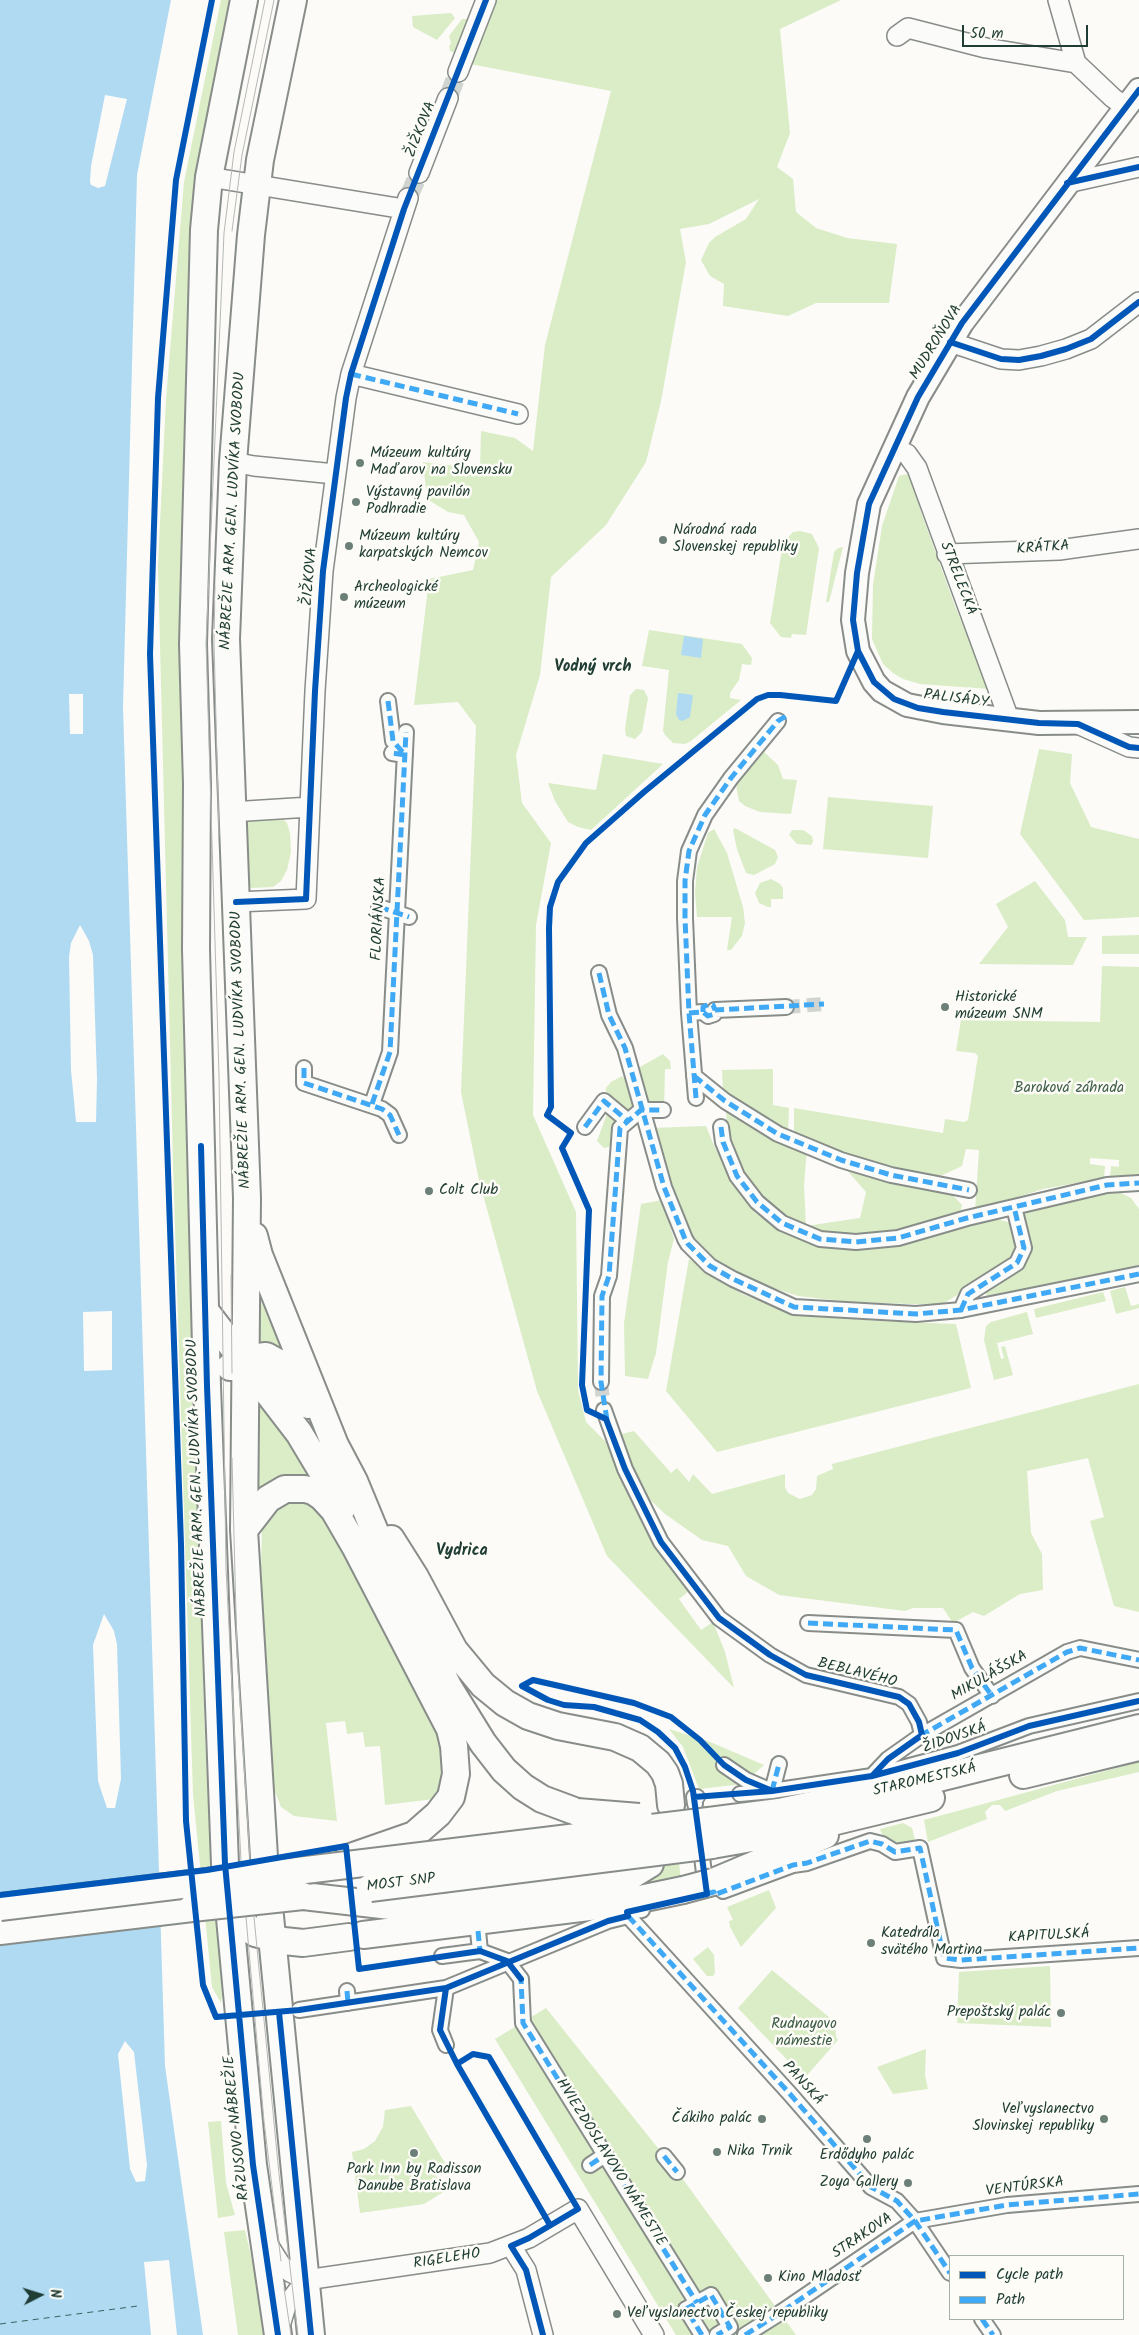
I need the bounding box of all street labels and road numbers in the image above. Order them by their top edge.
street label: ŽIŽKOVA [403,100,441,160]
street label: MUDROŇOVA [907,302,967,384]
street label: NÁBREŽIE ARM. GEN. LUDVÍKA SVOBODU [218,372,250,650]
street label: KRÁTKA [1016,538,1070,560]
street label: STRELECKÁ [935,540,979,618]
street label: ŽIŽKOVA [299,547,323,607]
street label: PALISÁDY [922,687,990,713]
street label: FLORIÁNSKA [369,877,391,961]
street label: NÁBREŽIE ARM. GEN. LUDVÍKA SVOBODU [228,911,256,1189]
street label: NÁBREŽIE ARM. GEN. LUDVÍKA SVOBODU [184,1339,212,1617]
street label: MIKULÁŠSKA [948,1648,1032,1706]
street label: BEBLAVÉHO [815,1655,899,1693]
street label: ŽIDOVSKÁ [921,1720,989,1758]
street label: STAROMESTSKÁ [872,1760,978,1802]
street label: MOST SNP [366,1871,436,1897]
street label: KAPITULSKÁ [1008,1926,1090,1948]
street label: RÁZUSOVO NÁBREŽIE [221,2055,255,2201]
street label: PANSKÁ [777,2058,827,2110]
street label: HVIEZDOSLAVOVO NÁMESTIE [551,2076,669,2250]
street label: VENTÚRSKA [985,2174,1065,2202]
street label: STRAKOVA [829,2210,897,2264]
street label: RIGELEHO [412,2246,482,2274]

